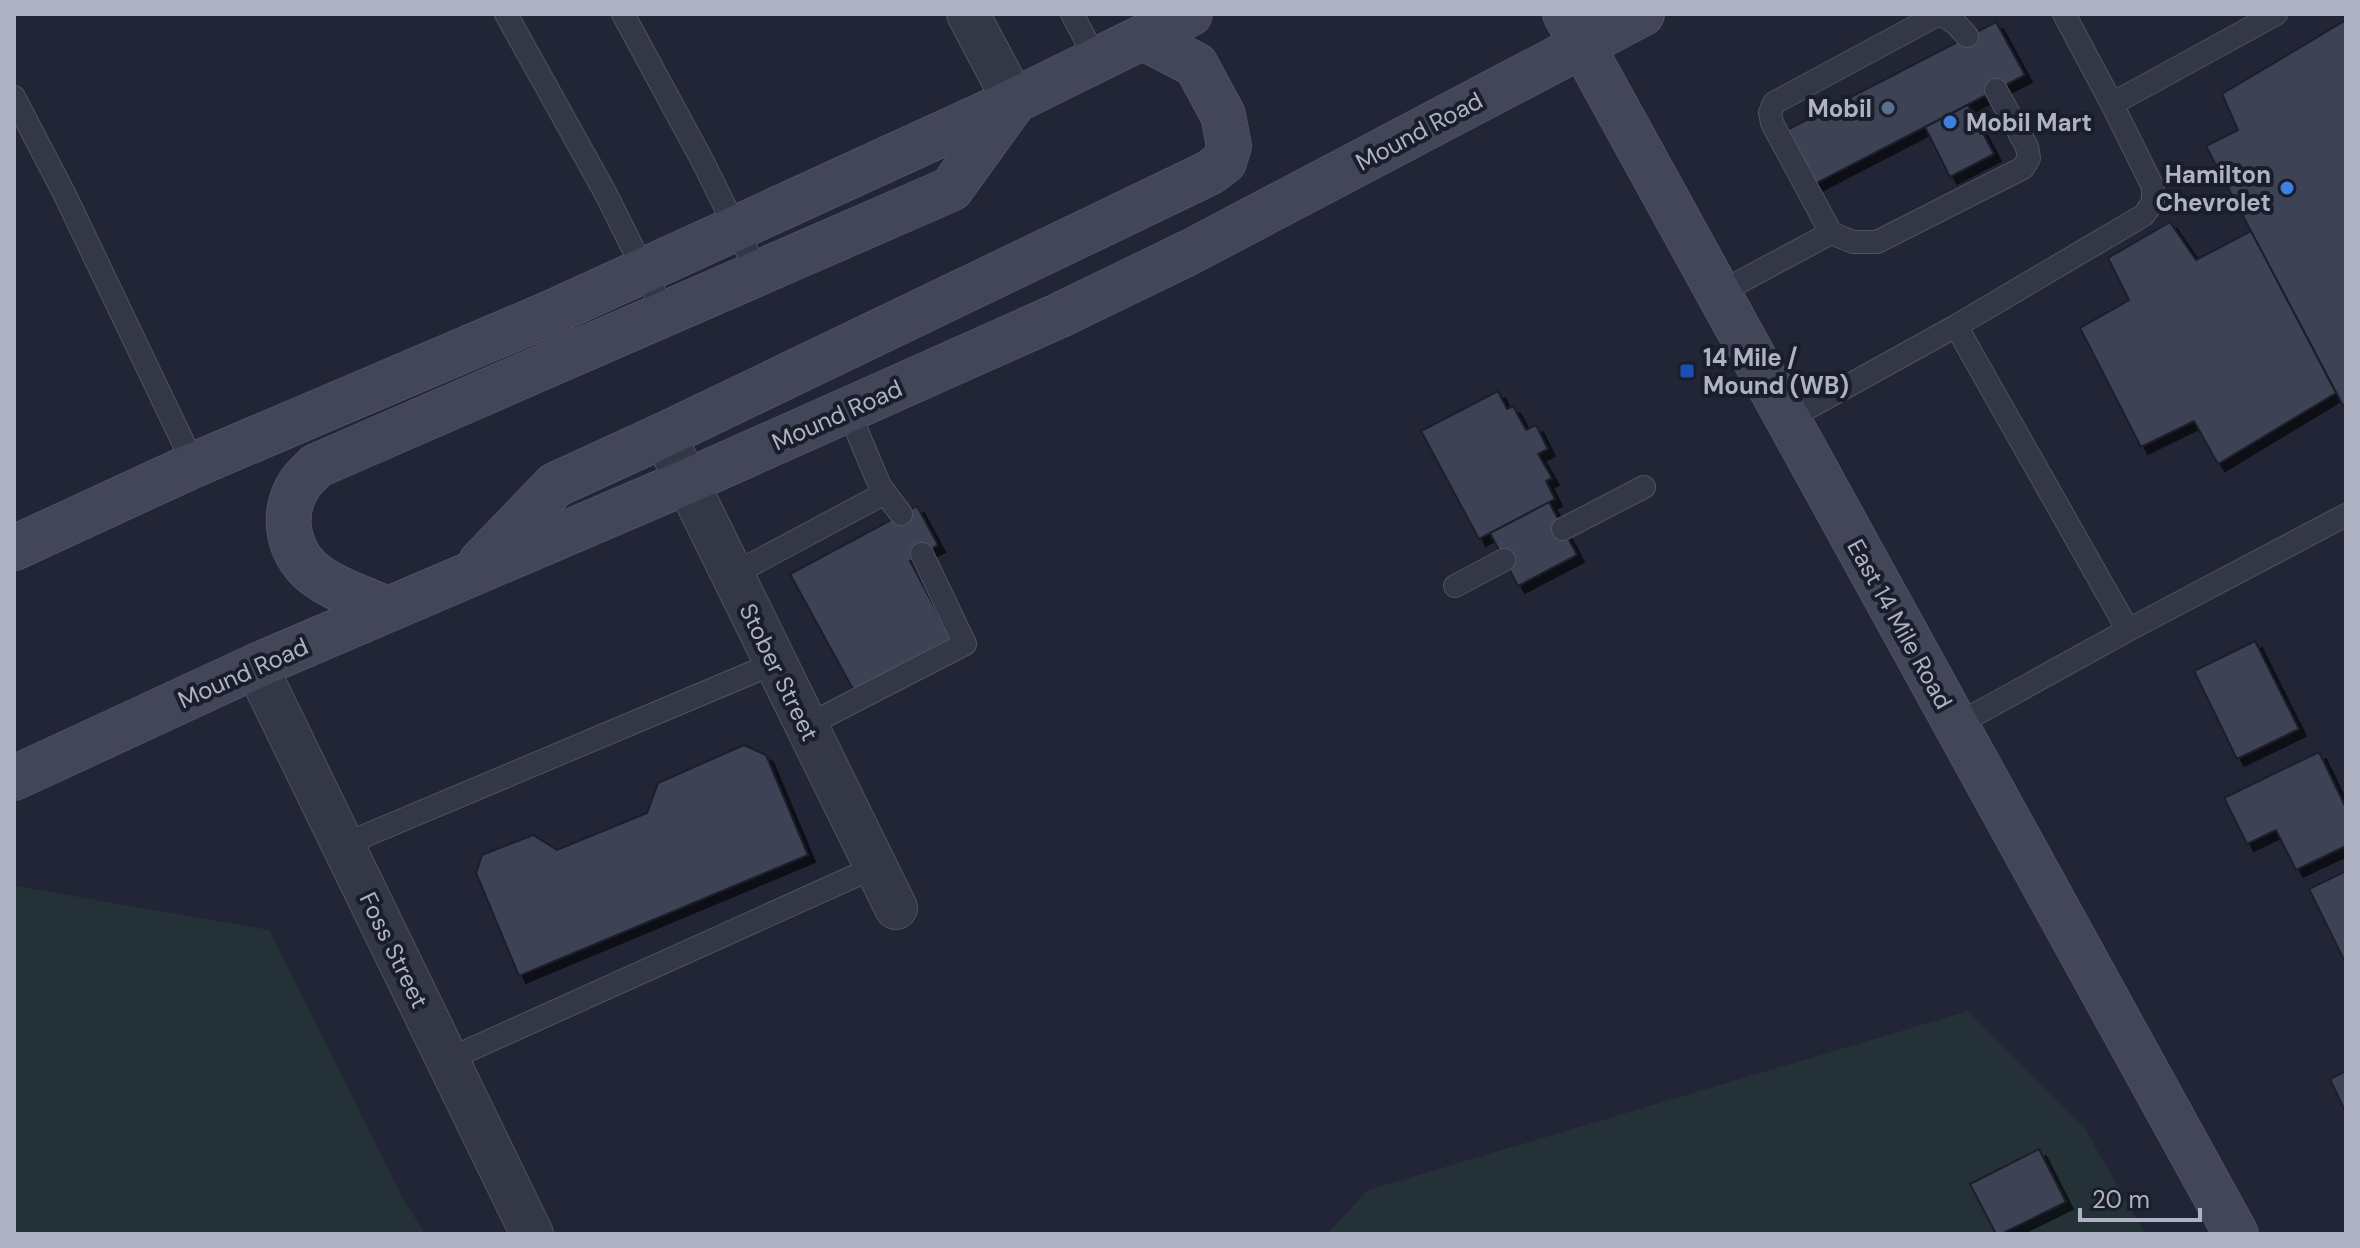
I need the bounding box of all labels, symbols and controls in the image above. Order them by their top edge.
street label: Mound Road [1350,85,1488,177]
place label: Mobil [1807,93,1872,124]
marker: Mobil [1879,99,1897,117]
place label: Mobil Mart [1966,107,2092,138]
marker: Mobil Mart [1941,113,1959,131]
place label: Hamilton Chevrolet [2156,159,2271,218]
marker: Hamilton Chevrolet [2278,179,2296,197]
place label: 14 Mile / Mound (WB) [1703,342,1849,401]
marker: 14 Mile / Mound (WB) [1678,362,1696,380]
street label: Mound Road [767,373,907,457]
street label: East 14 Mile Road [1840,534,1960,714]
street label: Stober Street [732,598,826,746]
street label: Mound Road [173,631,313,715]
street label: Foss Street [353,887,435,1013]
scale bar [2080,1172,2200,1222]
text: 20 m [2092,1184,2150,1215]

